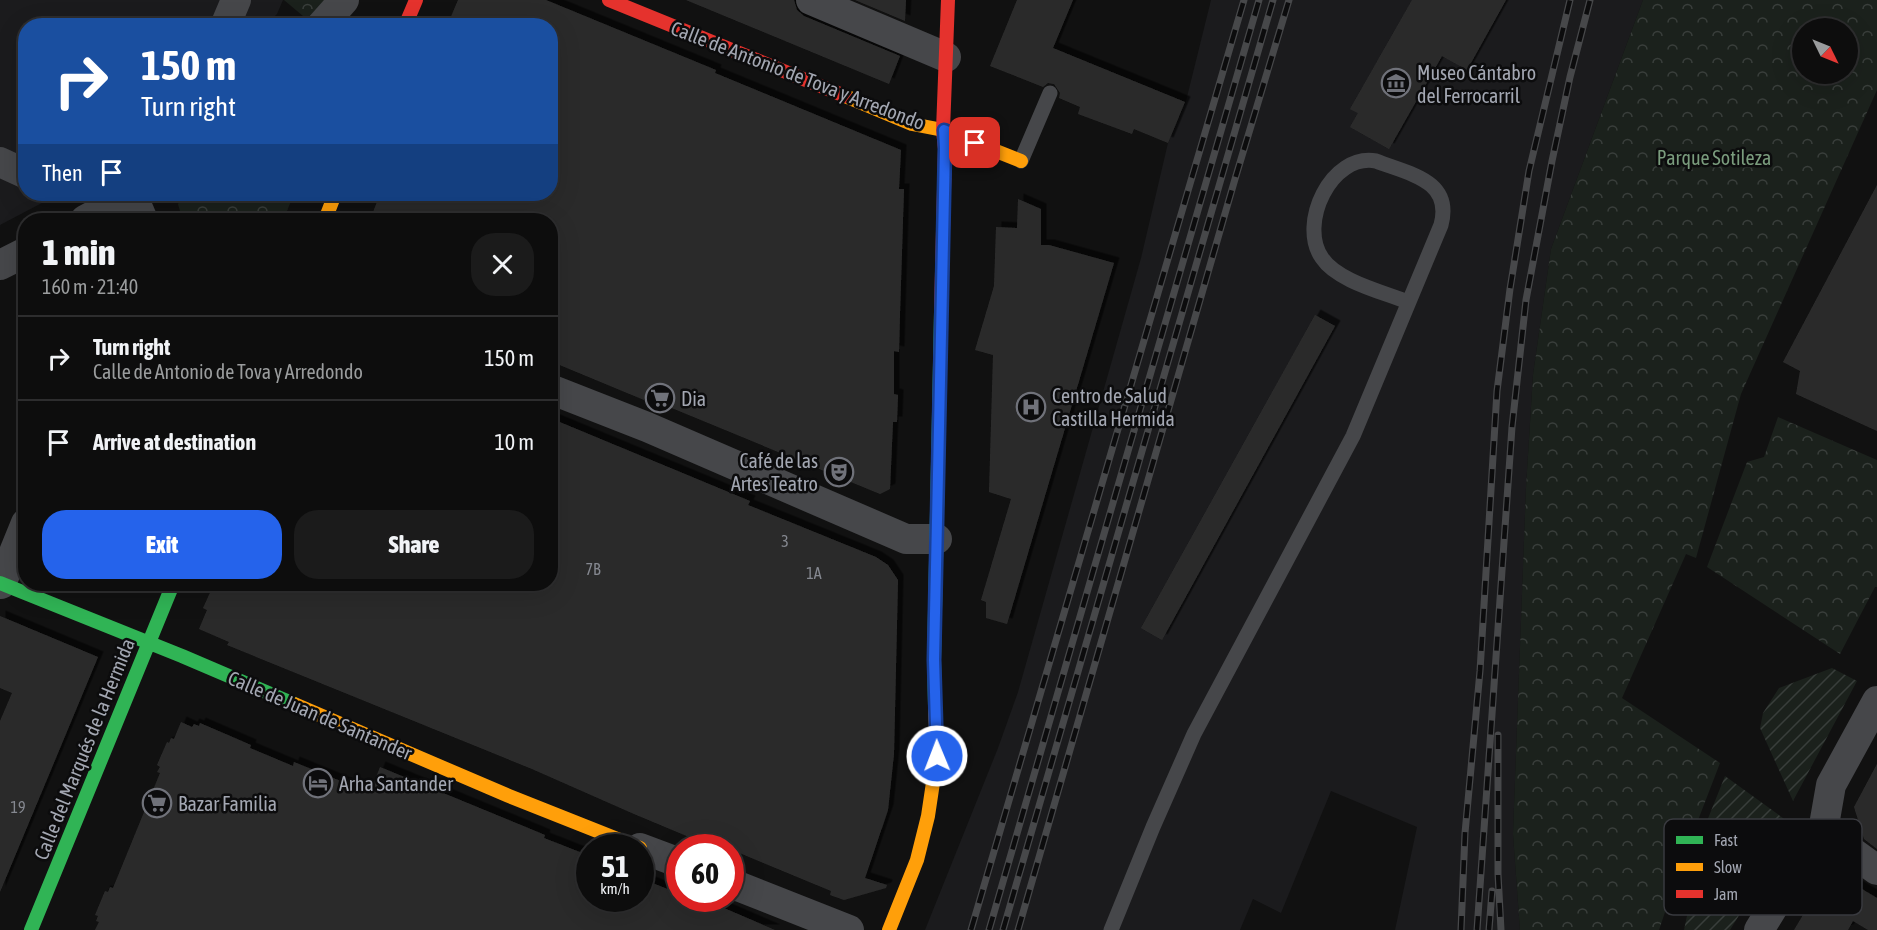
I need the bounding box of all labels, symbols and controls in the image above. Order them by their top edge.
street label: Calle de Antonio de Tova y Arredondo [668,16,928,134]
north arrow [1792,18,1858,84]
map controls [1792,18,1858,84]
text: 150 m [141,41,236,89]
icon: right [42,42,120,120]
place label: Museo Cántabro del Ferrocarril [1417,61,1536,107]
museum icon: Museo Cántabro del Ferrocarril [1380,67,1412,99]
text: Turn right [141,91,236,122]
pin [949,117,1000,168]
icon: arrive [958,126,991,159]
park label: Parque Sotileza [1657,146,1771,169]
icon: arrive [95,156,128,189]
text: Then [42,160,83,186]
text: 1 min [42,231,116,273]
button: close [471,233,534,296]
text: 160 m · 21:40 [42,275,138,298]
text: Turn right [93,334,170,360]
icon: right [42,342,75,375]
text: 150 m [484,345,534,371]
text: Calle de Antonio de Tova y Arredondo [93,360,363,383]
supermarket icon: Dia [644,382,676,414]
place label: Centro de Salud Castilla Hermida [1052,384,1175,430]
place label: Dia [681,387,706,410]
hospital icon: Centro de Salud Castilla Hermida [1015,391,1047,423]
icon: arrive [42,426,75,459]
text: Arrive at destination [93,429,256,455]
text: 10 m [494,429,534,455]
place label: Café de las Artes Teatro [731,449,818,495]
theatre icon: Café de las Artes Teatro [823,456,855,488]
button: Exit [42,510,282,579]
button: Share [294,510,534,579]
house number: 3 [781,532,789,550]
house number: 7B [585,560,601,578]
house number: 1A [806,564,822,582]
street label: Calle del Marqués de la Hermida [29,635,139,863]
street label: Calle de Juan de Santander [225,666,416,765]
position arrow [905,724,969,788]
hotel icon: Arha Santander [302,767,334,799]
place label: Arha Santander [339,772,454,795]
supermarket icon: Bazar Familia [141,787,173,819]
place label: Bazar Familia [178,792,277,815]
house number: 19 [10,798,26,816]
legend [1664,819,1862,915]
text: Fast [1714,831,1738,849]
speed limit sign: 60 [666,834,744,912]
text: 51 [601,849,629,883]
text: Slow [1714,858,1742,876]
text: km/h [600,880,630,897]
text: Jam [1714,885,1738,903]

